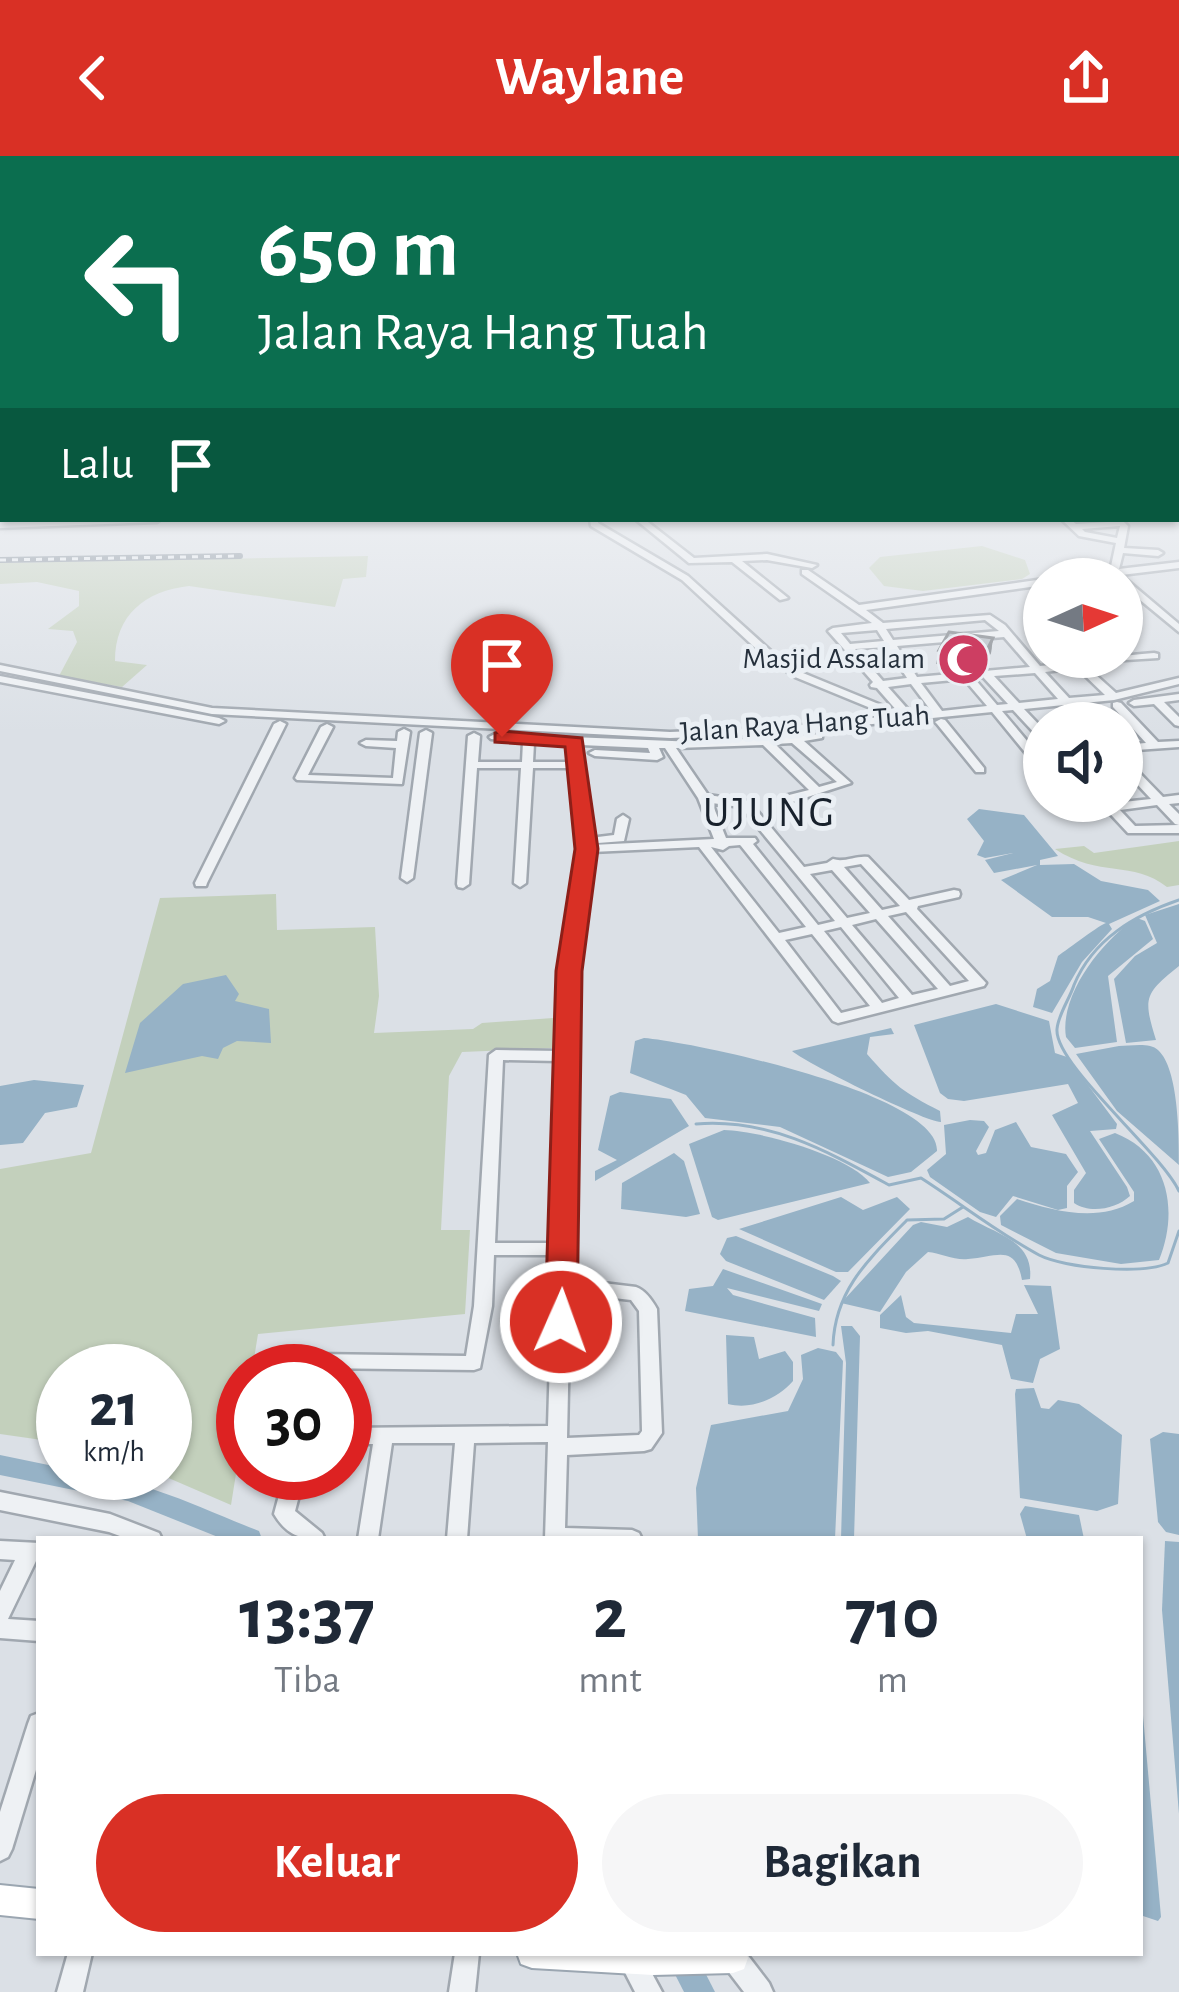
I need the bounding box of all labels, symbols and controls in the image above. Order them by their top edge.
icon: back [60,45,126,111]
icon: share [1053,45,1119,111]
text: Waylane [495,51,684,105]
icon: left [60,204,216,360]
text: 650 m [258,208,459,292]
text: Jalan Raya Hang Tuah [258,306,709,360]
icon: arrive [158,432,224,498]
text: Lalu [60,442,134,487]
north arrow [1023,558,1143,678]
map controls [1023,558,1143,822]
pin [451,614,553,737]
mosque icon: Masjid Assalam [936,631,992,687]
icon: arrive [469,632,535,698]
place label: Masjid Assalam [743,644,925,674]
street label: Jalan Raya Hang Tuah [679,700,931,748]
button: sound [1023,702,1143,822]
district label: UJUNG [703,792,837,834]
position arrow [498,1259,624,1385]
speed limit sign: 30 [216,1344,372,1500]
text: 21 [89,1377,139,1437]
text: km/h [83,1437,145,1467]
text: 13:37 [239,1579,375,1651]
text: 2 [593,1579,627,1651]
text: 710 [845,1579,940,1651]
text: Tiba [274,1661,340,1700]
text: mnt [578,1661,642,1700]
text: m [877,1661,908,1700]
button: Keluar [96,1794,578,1932]
button: Bagikan [602,1794,1083,1932]

